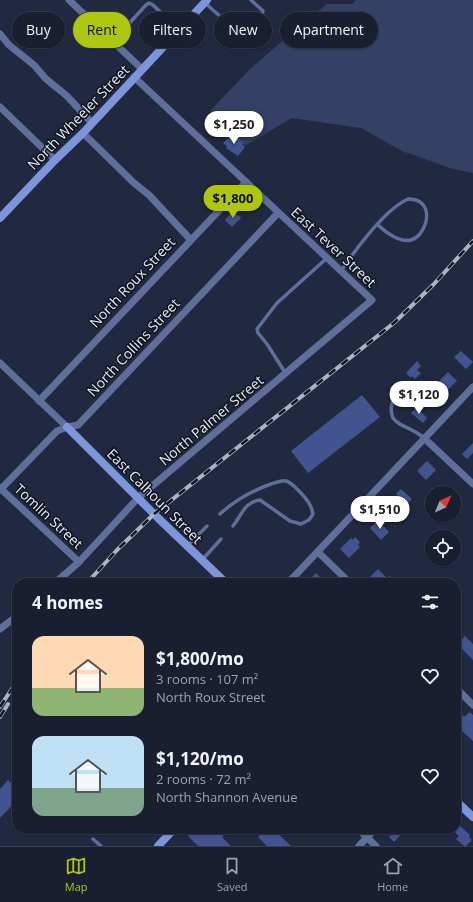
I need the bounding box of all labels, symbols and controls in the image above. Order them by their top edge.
chip: Buy [12,12,65,48]
chip: Rent [73,12,131,48]
chip: Filters [139,12,206,48]
chip: New [214,12,272,48]
chip: Apartment [280,12,378,48]
street label: North Wheeler Street [23,60,133,174]
pin: $1,250 [201,111,267,145]
text: $1,250 [214,115,254,133]
pin: $1,800 [200,185,266,219]
text: $1,800 [213,189,253,207]
street label: East Tever Street [287,203,381,291]
street label: North Roux Street [85,233,179,331]
street label: North Collins Street [82,294,184,400]
street label: North Palmer Street [155,371,267,469]
pin: $1,120 [386,381,452,415]
text: $1,120 [399,385,439,403]
street label: East Calhoun Street [103,444,207,548]
street label: Tomlin Street [11,479,87,553]
north arrow [425,486,461,522]
map controls [425,486,461,566]
pin: $1,510 [347,496,413,530]
text: $1,510 [360,500,400,518]
button: locate [425,530,461,566]
text: 4 homes [32,591,103,614]
icon: filters [419,591,441,613]
text: $1,800/mo [156,647,244,670]
icon: home [64,652,112,700]
icon: heart [419,665,441,687]
text: 3 rooms · 107 m² [156,670,258,688]
text: North Roux Street [156,688,265,706]
text: $1,120/mo [156,747,244,770]
icon: home [64,752,112,800]
icon: heart [419,765,441,787]
text: 2 rooms · 72 m² [156,770,251,788]
text: North Shannon Avenue [156,788,298,806]
tab: Map [65,855,88,894]
tab: Saved [217,855,248,894]
tab: Home [377,855,408,894]

